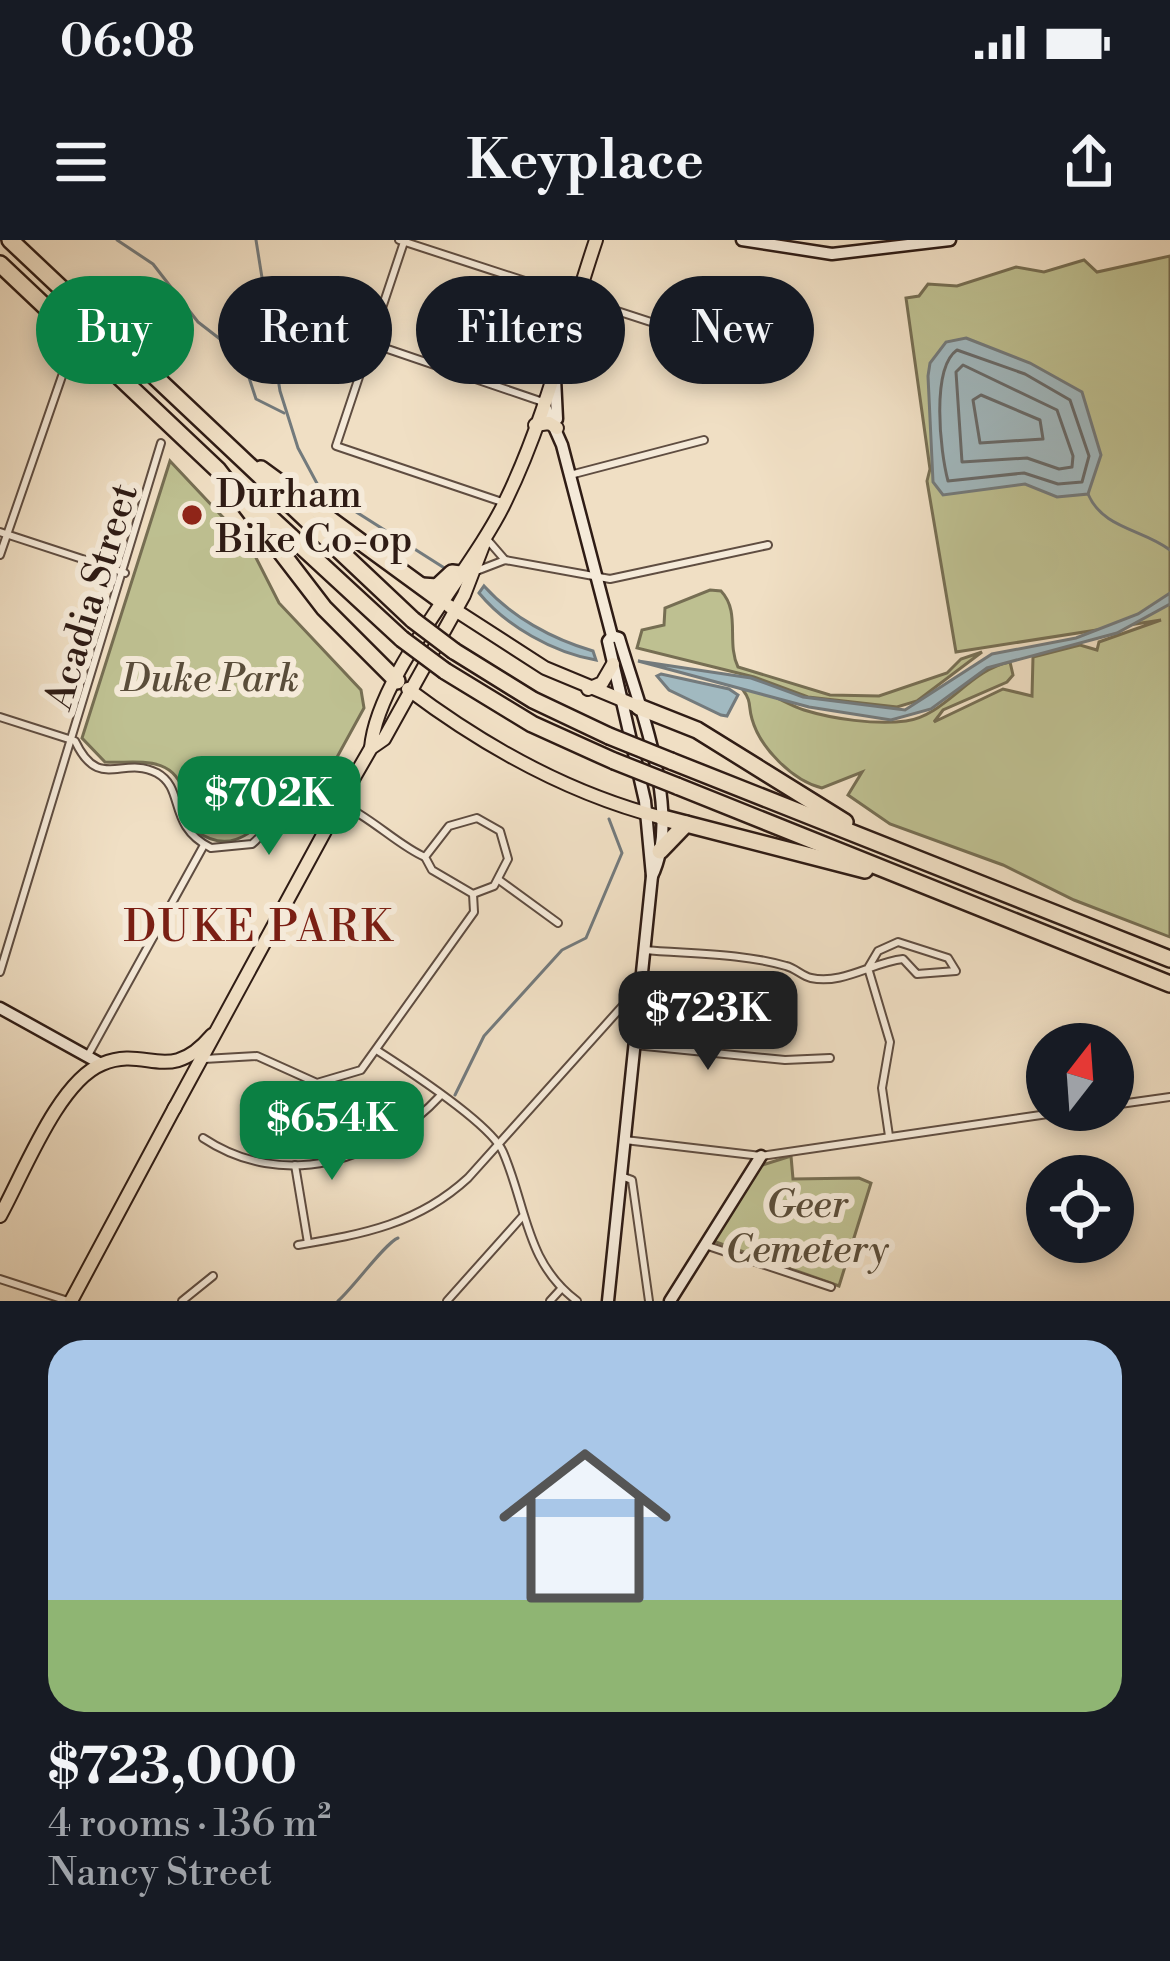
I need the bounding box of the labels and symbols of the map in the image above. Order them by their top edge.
place label: Durham Bike Co-op [215,471,413,565]
street label: Acadia Street [34,478,150,717]
marker: Durham Bike Co-op [179,502,205,528]
park label: Duke Park [120,655,299,704]
pin: $702K [185,756,353,858]
district label: DUKE PARK [123,902,395,955]
pin: $723K [624,971,792,1073]
north arrow [1026,1023,1134,1131]
pin: $654K [248,1081,416,1183]
park label: Geer Cemetery [725,1181,889,1275]

